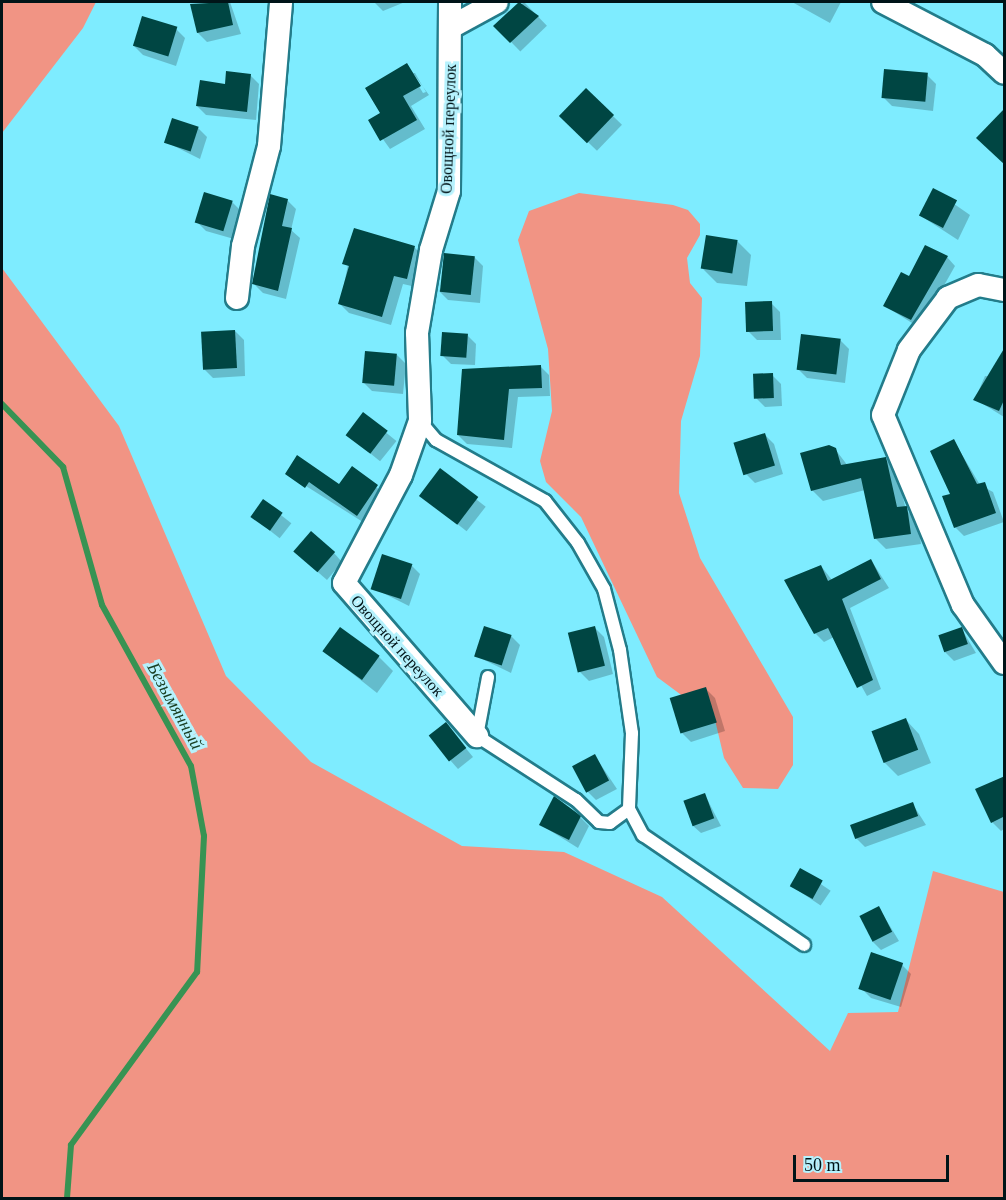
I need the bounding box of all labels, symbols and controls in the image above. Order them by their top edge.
street label: Овощной переулок [437,64,461,194]
street label: Овощной переулок [346,591,448,701]
water label: Безымянный [142,659,208,753]
scale bar [796,1143,952,1181]
text: 50 m [804,1155,841,1175]

